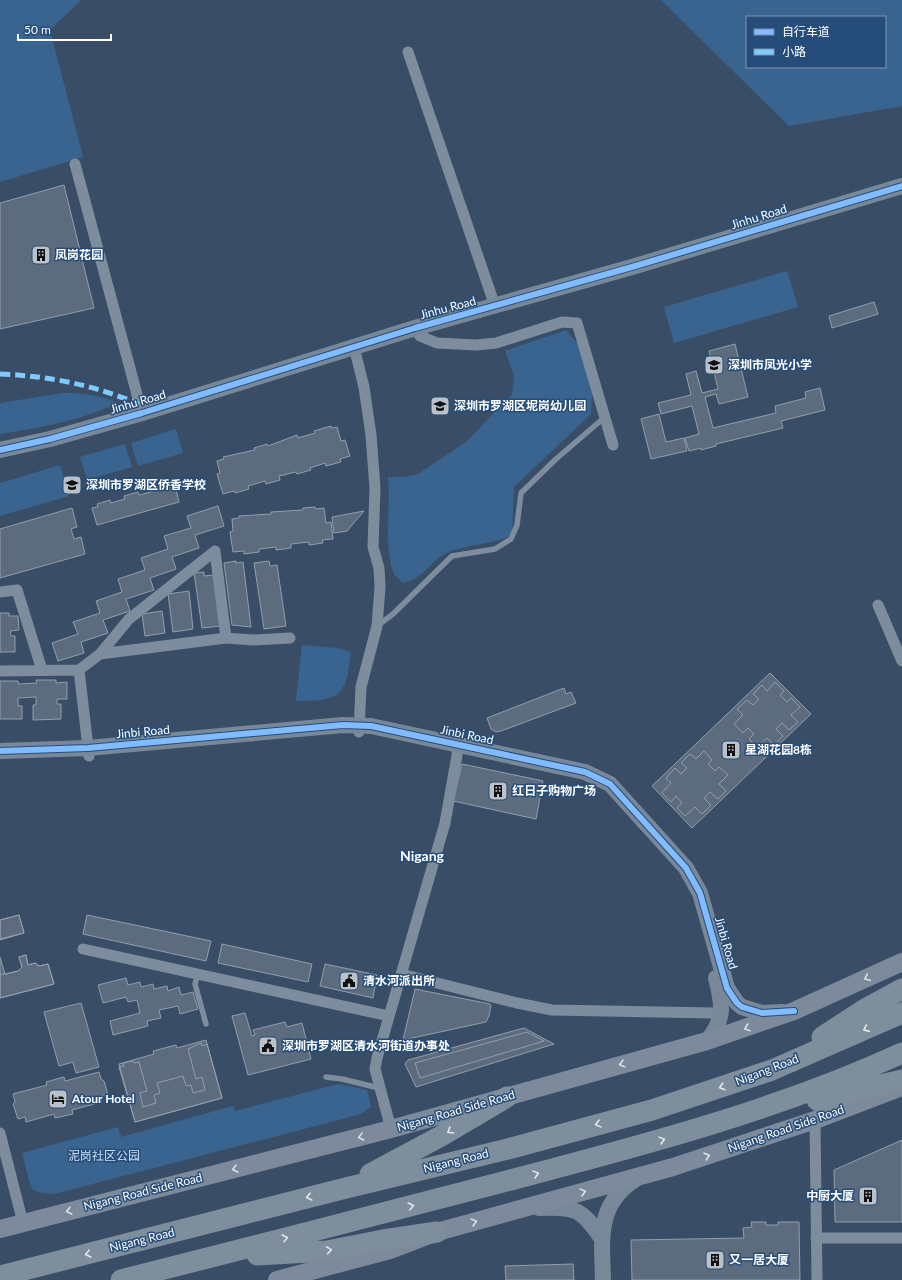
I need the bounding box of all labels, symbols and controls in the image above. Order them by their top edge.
scale bar [18,16,111,42]
legend [746,16,886,68]
text: 50 m [24,22,51,37]
text: 自行车道 [782,24,830,39]
text: 小路 [782,44,806,59]
street label: Jinhu Road [729,201,789,232]
building icon: 凤岗花园 [30,244,52,266]
place label: 凤岗花园 [55,247,103,262]
street label: Jinhu Road [418,293,478,322]
school or university icon: 深圳市凤光小学 [703,354,725,376]
place label: 深圳市凤光小学 [728,357,812,372]
street label: Jinhu Road [108,386,168,417]
school or university icon: 深圳市罗湖区坭岗幼儿园 [429,395,451,417]
place label: 深圳市罗湖区坭岗幼儿园 [454,398,586,413]
school or university icon: 深圳市罗湖区侨香学校 [61,474,83,496]
place label: 深圳市罗湖区侨香学校 [86,477,206,492]
street label: Jinbi Road [115,722,170,741]
street label: Jinbi Road [439,722,495,747]
building icon: 星湖花园8栋 [720,739,742,761]
place label: 星湖花园8栋 [745,742,812,757]
building icon: 红日子购物广场 [487,780,509,802]
place label: 红日子购物广场 [512,783,596,798]
district label: Nigang [400,847,445,864]
street label: Jinbi Road [712,915,741,971]
public building icon: 清水河派出所 [338,970,360,992]
place label: 清水河派出所 [363,973,435,988]
one-way arrow [863,973,871,981]
one-way arrow [743,1023,750,1031]
one-way arrow [863,1024,871,1032]
public building icon: 深圳市罗湖区清水河街道办事处 [257,1035,279,1057]
place label: 深圳市罗湖区清水河街道办事处 [282,1038,450,1053]
street label: Nigang Road [733,1051,801,1089]
one-way arrow [619,1059,626,1068]
one-way arrow [719,1082,726,1091]
street label: Nigang Road Side Road [395,1087,517,1135]
hotel icon: Atour Hotel [47,1088,69,1110]
place label: Atour Hotel [71,1091,135,1106]
street label: Nigang Road Side Road [726,1102,846,1155]
one-way arrow [594,1120,601,1128]
one-way arrow [447,1127,454,1134]
one-way arrow [358,1132,365,1140]
one-way arrow [658,1136,665,1145]
street label: Nigang Road [422,1145,490,1176]
park label: 泥岗社区公园 [68,1148,140,1163]
one-way arrow [704,1152,711,1161]
one-way arrow [232,1164,239,1173]
street label: Nigang Road Side Road [82,1169,204,1214]
one-way arrow [533,1170,540,1178]
building icon: 中厨大厦 [857,1185,879,1207]
one-way arrow [579,1188,586,1197]
place label: 中厨大厦 [806,1188,854,1203]
one-way arrow [305,1193,312,1201]
one-way arrow [407,1202,414,1211]
one-way arrow [66,1207,72,1215]
one-way arrow [470,1218,477,1227]
street label: Nigang Road [108,1224,176,1255]
one-way arrow [281,1234,288,1243]
one-way arrow [326,1246,332,1255]
one-way arrow [84,1249,91,1257]
building icon: 又一居大厦 [704,1249,726,1271]
place label: 又一居大厦 [729,1252,789,1267]

